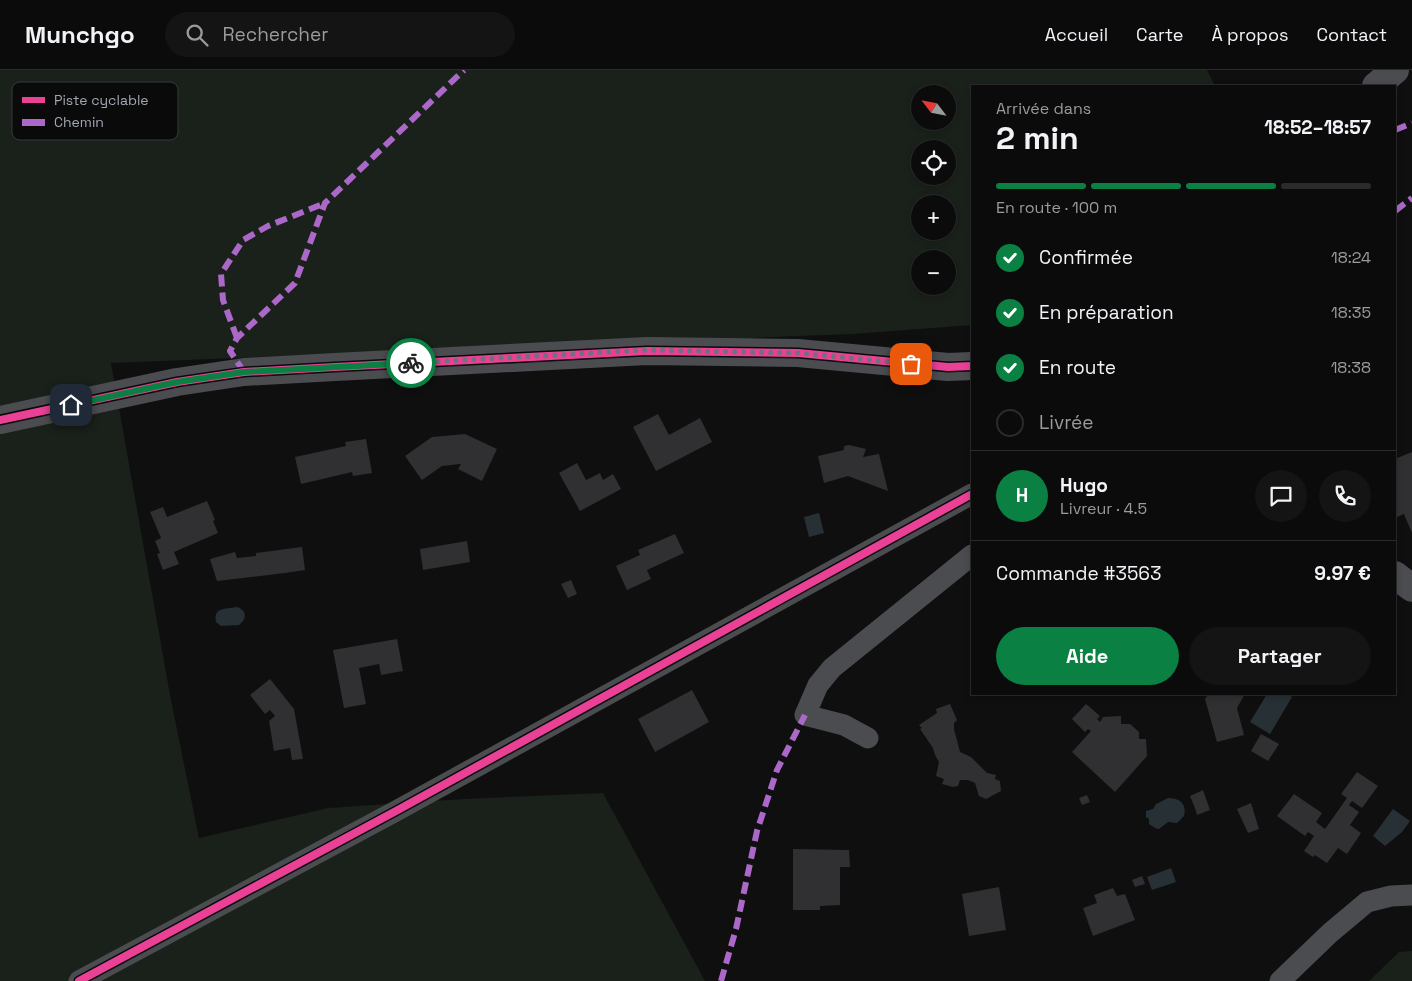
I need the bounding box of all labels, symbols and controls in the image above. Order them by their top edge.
search box [165,12,515,57]
text: Munchgo [25,19,135,50]
icon: search [183,21,211,49]
text: Rechercher [223,22,328,47]
text: Accueil [1045,23,1108,46]
text: Carte [1136,23,1183,46]
text: À propos [1211,23,1289,46]
text: Contact [1317,23,1387,46]
legend [12,82,178,140]
north arrow [911,85,956,130]
map controls [911,85,956,295]
text: Piste cyclable [54,91,149,109]
text: Arrivée dans [996,98,1091,119]
text: Chemin [54,113,104,131]
text: 18:52–18:57 [1264,115,1371,140]
text: 2 min [996,118,1079,158]
button: locate [911,140,956,185]
button: + [911,195,956,240]
text: En route · 100 m [996,197,1117,218]
icon: check [996,244,1024,272]
text: Confirmée [1039,245,1133,270]
text: 18:24 [1331,247,1371,268]
button: − [911,250,956,295]
icon: check [996,299,1024,327]
text: En préparation [1039,300,1174,325]
text: 18:35 [1331,302,1371,323]
courier [386,338,436,388]
pin [890,343,932,385]
icon: bike [397,349,425,377]
icon: bag [897,350,925,378]
icon: check [996,354,1024,382]
text: En route [1039,355,1116,380]
text: 18:38 [1331,357,1371,378]
pin [50,384,92,426]
icon: home [57,391,85,419]
text: Livrée [1039,410,1094,435]
button: chat [1255,470,1307,522]
button: phone [1319,470,1371,522]
text: Hugo [1060,473,1108,498]
text: H [1016,483,1028,508]
text: Livreur · 4.5 [1060,498,1147,519]
text: Commande #3563 [996,561,1161,586]
text: 9.97 € [1314,561,1371,586]
button: Aide [996,627,1179,685]
button: Partager [1189,627,1371,685]

